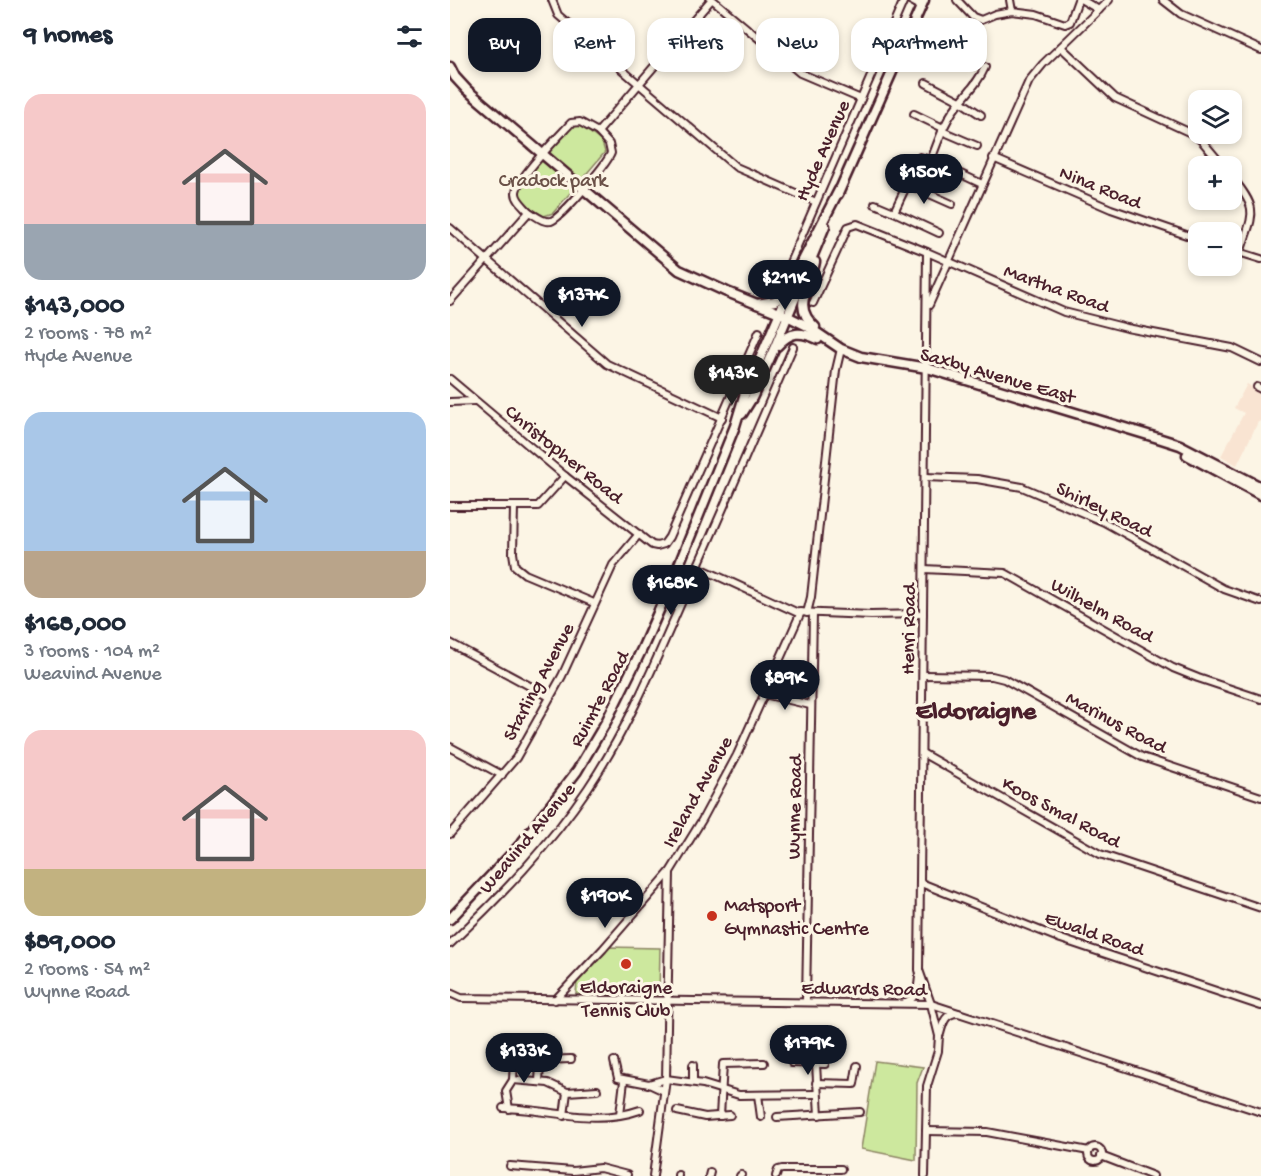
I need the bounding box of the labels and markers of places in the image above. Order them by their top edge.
pin: $150K [882,154,966,205]
pin: $211K [743,260,827,311]
pin: $137K [540,277,624,328]
pin: $143K [690,355,774,406]
pin: $168K [629,565,713,616]
pin: $89K [749,660,821,711]
pin: $190K [563,878,647,929]
place label: Matsport Gymnastic Centre [724,896,870,942]
marker: Matsport Gymnastic Centre [705,909,719,923]
marker: Eldoraigne Tennis Club [619,957,633,971]
place label: Eldoraigne Tennis Club [580,978,673,1024]
pin: $179K [766,1025,850,1076]
pin: $133K [482,1033,566,1084]

